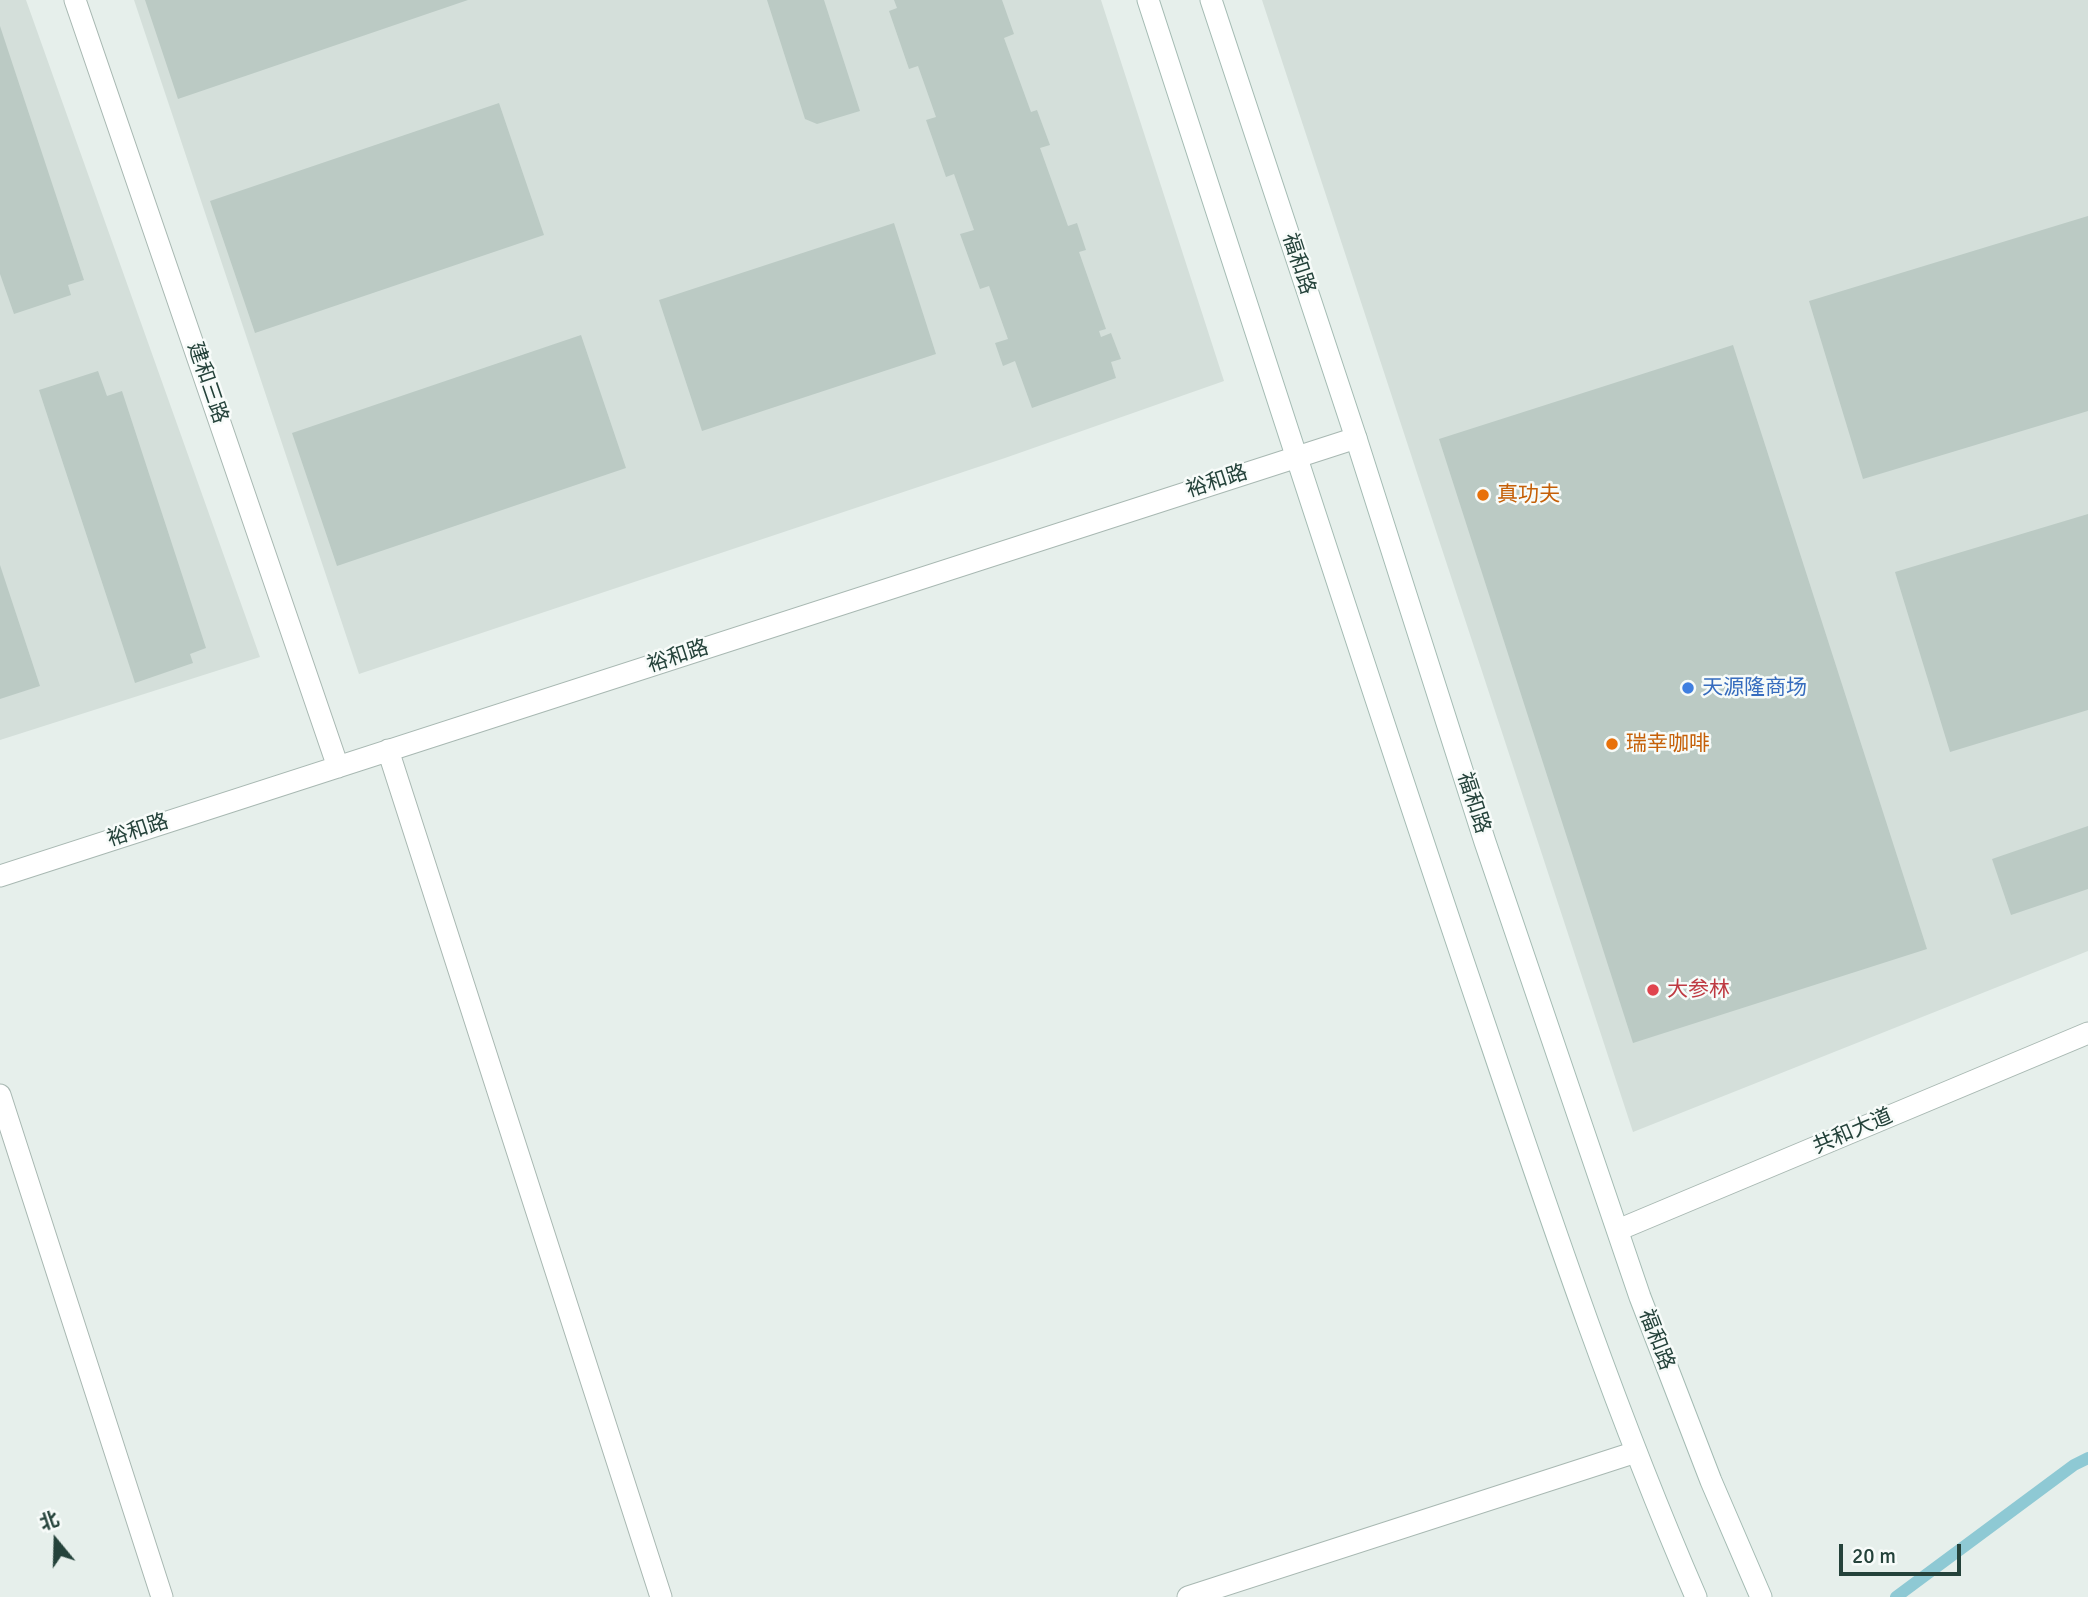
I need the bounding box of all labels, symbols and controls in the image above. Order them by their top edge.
street label: 福和路 [1276,230,1320,298]
street label: 建和三路 [181,339,233,427]
street label: 裕和路 [1183,460,1251,504]
place label: 真功夫 [1497,482,1560,508]
marker: 真功夫 [1475,487,1491,503]
street label: 裕和路 [644,635,712,679]
place label: 天源隆商场 [1702,675,1807,701]
marker: 天源隆商场 [1680,680,1696,696]
place label: 瑞幸咖啡 [1626,731,1710,757]
marker: 瑞幸咖啡 [1604,736,1620,752]
street label: 福和路 [1451,769,1495,837]
street label: 裕和路 [104,809,172,853]
place label: 大参林 [1667,977,1730,1003]
marker: 大参林 [1645,982,1661,998]
street label: 共和大道 [1809,1104,1897,1160]
street label: 福和路 [1633,1306,1679,1374]
north arrow [21,1506,91,1576]
text: 北 [36,1507,62,1536]
scale bar [1843,1530,1966,1574]
text: 20 m [1852,1543,1896,1569]

